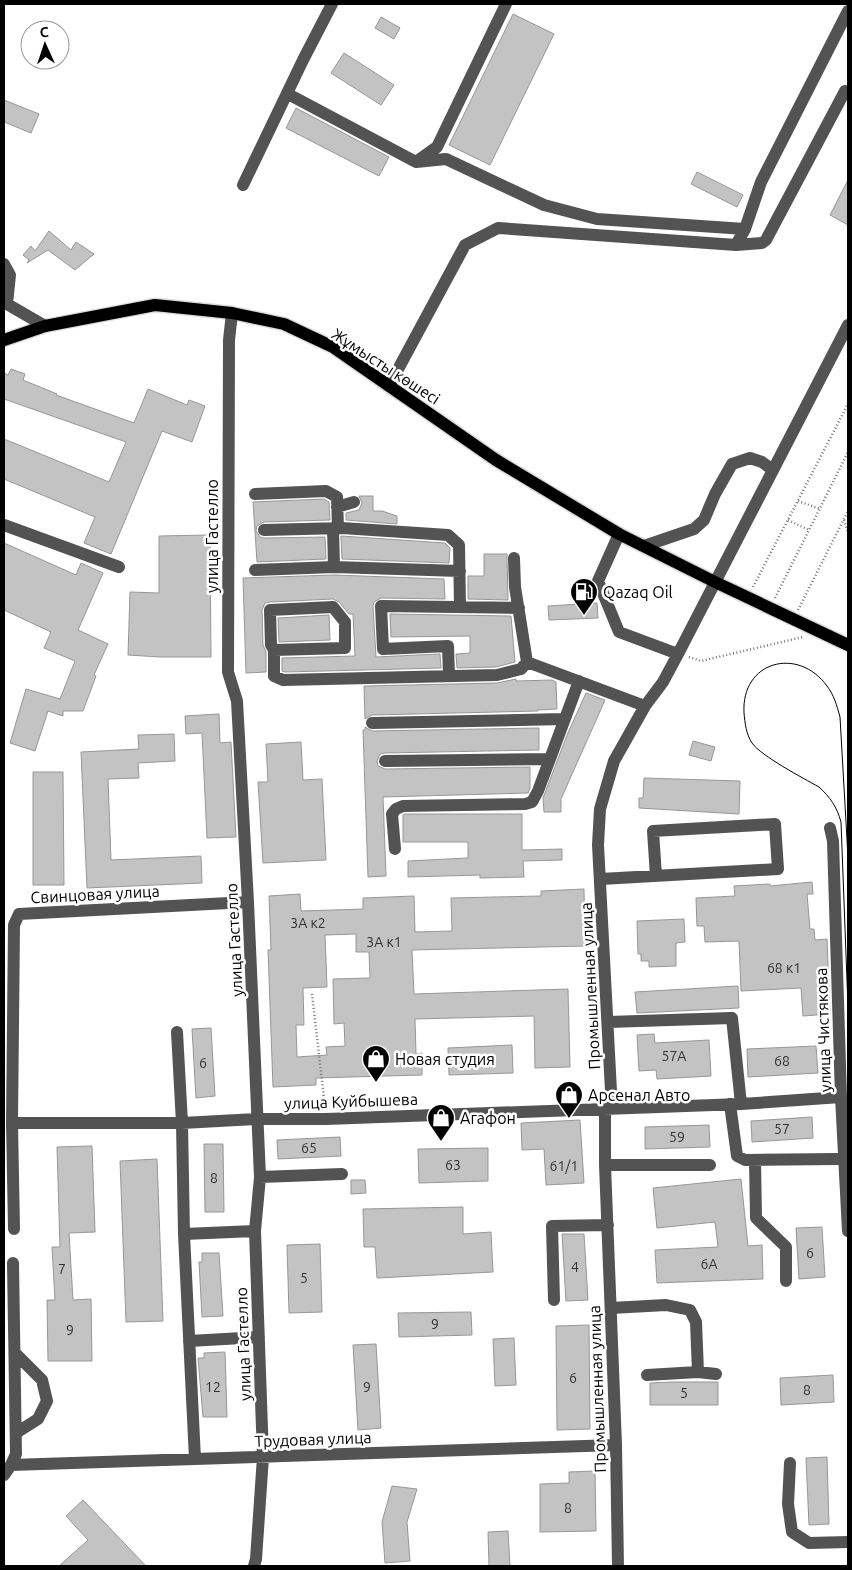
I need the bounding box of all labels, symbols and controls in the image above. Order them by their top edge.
north arrow [20,20,70,70]
text: С [39,24,49,40]
street label: Жұмысты көшесі [329,324,443,408]
street label: улица Гастелло [203,479,221,593]
fuel station icon: Qazaq Oil [569,577,599,616]
place label: Qazaq Oil [603,583,673,601]
street label: Свинцовая улица [30,882,160,906]
street label: улица Гастелло [222,883,246,997]
street label: Промышленная улица [577,902,603,1070]
house number: 3А к2 [290,915,326,931]
house number: 3А к1 [366,934,402,950]
house number: 68 к1 [767,960,801,976]
street label: улица Чистякова [812,967,834,1093]
shop icon: Новая студия [361,1044,391,1083]
house number: 57А [662,1048,686,1064]
place label: Новая студия [395,1050,495,1068]
house number: 68 [774,1053,790,1069]
house number: 6 [199,1055,207,1071]
shop icon: Арсенал Авто [554,1080,584,1119]
place label: Арсенал Авто [588,1086,690,1104]
street label: улица Куйбышева [284,1090,418,1112]
shop icon: Агафон [426,1103,456,1142]
place label: Агафон [460,1109,516,1127]
house number: 57 [774,1121,790,1137]
house number: 59 [669,1129,685,1145]
house number: 65 [301,1140,317,1156]
house number: 63 [445,1157,461,1173]
house number: 61/1 [550,1158,578,1174]
house number: 8 [210,1170,218,1186]
house number: 6 [806,1245,814,1261]
house number: 6А [701,1256,718,1272]
house number: 4 [571,1259,579,1275]
house number: 7 [58,1261,66,1277]
house number: 5 [300,1270,308,1286]
street label: улица Гастелло [232,1287,254,1401]
street label: Промышленная улица [585,1305,609,1473]
house number: 9 [431,1316,439,1332]
house number: 9 [66,1322,74,1338]
house number: 6 [569,1370,577,1386]
house number: 12 [205,1379,221,1395]
house number: 9 [363,1379,371,1395]
house number: 8 [803,1382,811,1398]
house number: 5 [680,1385,688,1401]
street label: Трудовая улица [254,1428,372,1450]
house number: 8 [564,1500,572,1516]

